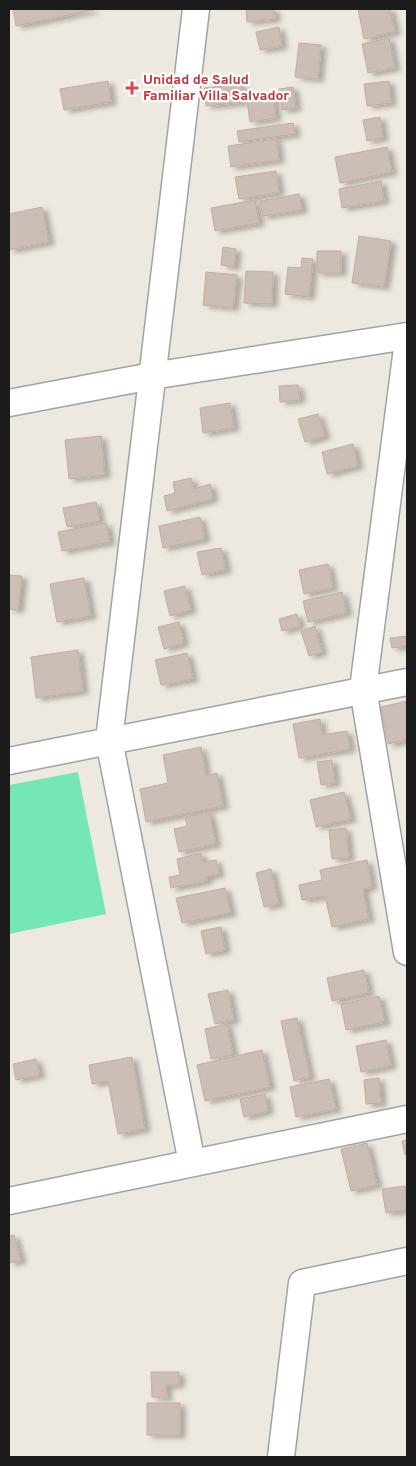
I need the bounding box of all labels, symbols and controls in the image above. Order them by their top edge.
place label: Unidad de Salud Familiar Villa Salvador [143,72,289,105]
marker: Unidad de Salud Familiar Villa Salvador [125,81,139,95]

